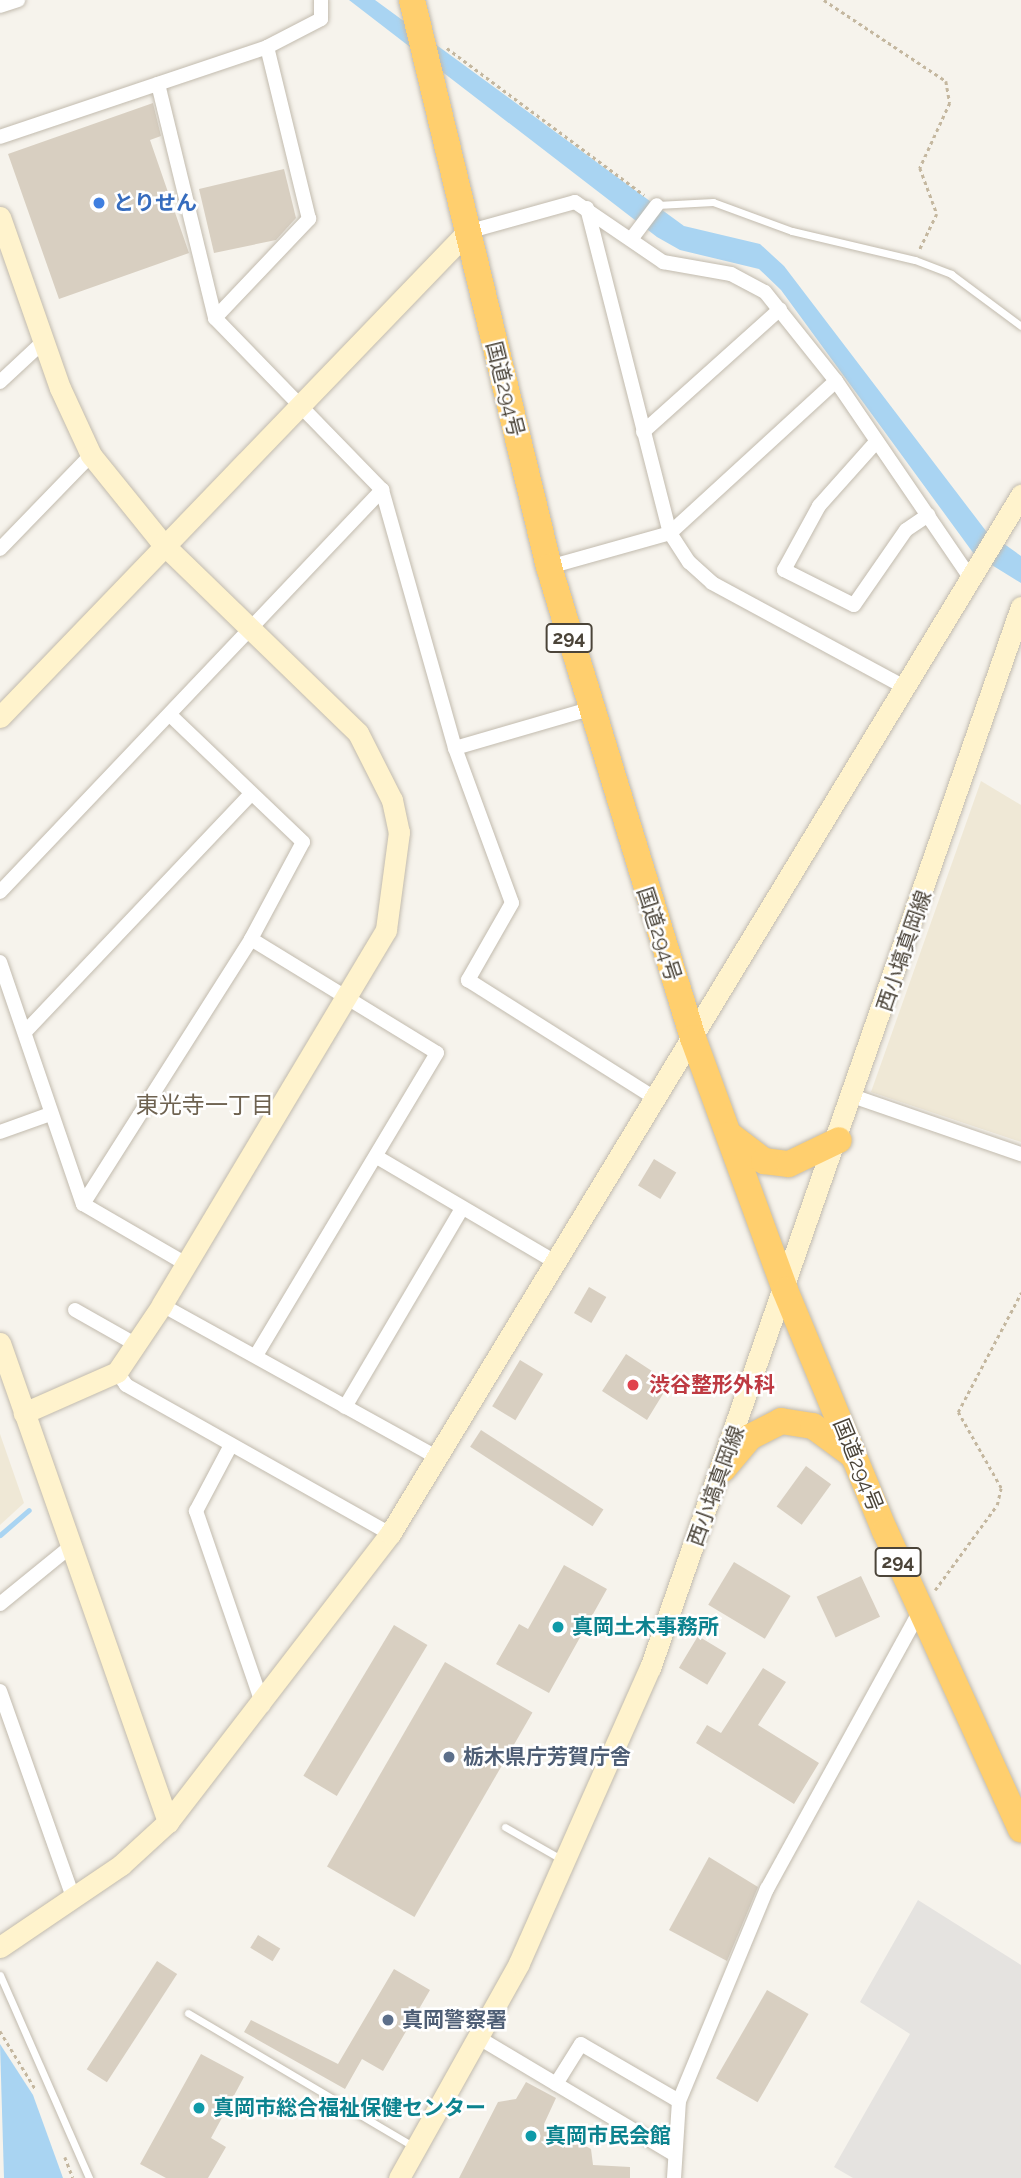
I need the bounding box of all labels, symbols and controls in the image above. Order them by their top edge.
place label: とりせん [113,190,197,216]
marker: とりせん [91,195,107,211]
street label: 国道294号 [481,339,529,439]
road number: 294 [544,622,594,653]
street label: 国道294号 [632,884,686,984]
street label: 西小塙真岡線 [872,887,936,1015]
district label: 東光寺一丁目 [136,1091,274,1119]
place label: 渋谷整形外科 [649,1372,775,1398]
marker: 渋谷整形外科 [623,1375,643,1395]
street label: 国道294号 [828,1415,888,1515]
street label: 西小塙真岡線 [683,1422,749,1550]
road number: 294 [874,1546,922,1578]
place label: 真岡土木事務所 [572,1614,719,1640]
marker: 真岡土木事務所 [550,1619,566,1635]
place label: 栃木県庁芳賀庁舎 [463,1744,631,1770]
marker: 栃木県庁芳賀庁舎 [441,1749,457,1765]
place label: 真岡警察署 [402,2007,507,2033]
marker: 真岡警察署 [380,2012,396,2028]
place label: 真岡市総合福祉保健センター [213,2095,486,2121]
marker: 真岡市総合福祉保健センター [191,2100,207,2116]
place label: 真岡市民会館 [545,2123,671,2149]
marker: 真岡市民会館 [523,2128,539,2144]

